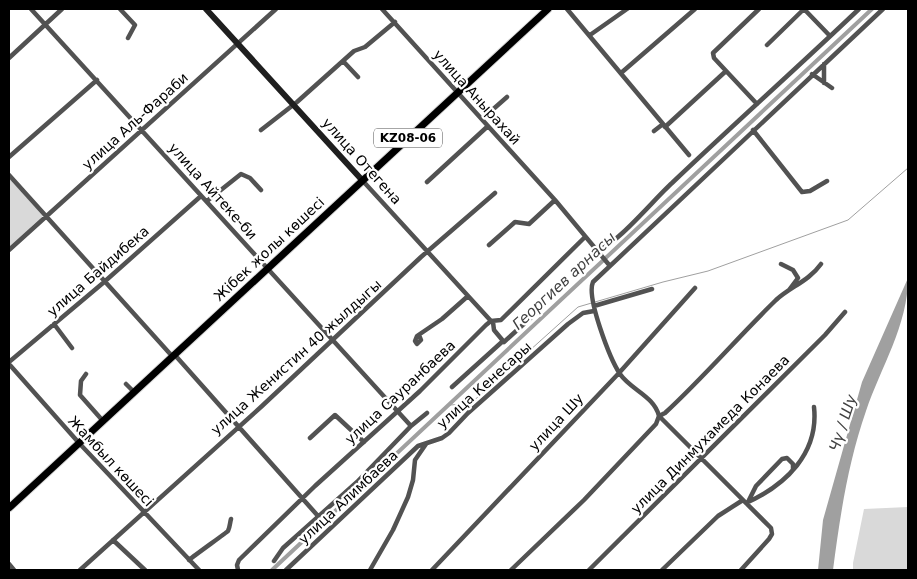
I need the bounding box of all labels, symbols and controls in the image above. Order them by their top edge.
street label: улица Анырахай [430,46,524,148]
street label: улица Аль-Фараби [79,69,191,173]
street label: улица Отегена [319,115,405,207]
road number: KZ08-06 [374,128,442,148]
street label: улица Айтеке-би [166,139,260,243]
street label: Жібек жолы көшесі [211,194,327,304]
street label: улица Байдибека [44,223,152,319]
water label: Георгиев арнасы [509,228,619,333]
street label: улица Женистин 40 жылдыгы [208,276,384,438]
street label: улица Сауранбаева [342,337,458,447]
street label: улица Кенесары [434,338,534,432]
street label: улица Динмухамеда Конаева [627,351,793,517]
street label: улица Шу [526,390,586,454]
water label: Чү / Шу [825,391,861,454]
street label: Жамбыл көшесі [65,413,157,509]
street label: улица Алимбаева [295,447,401,547]

